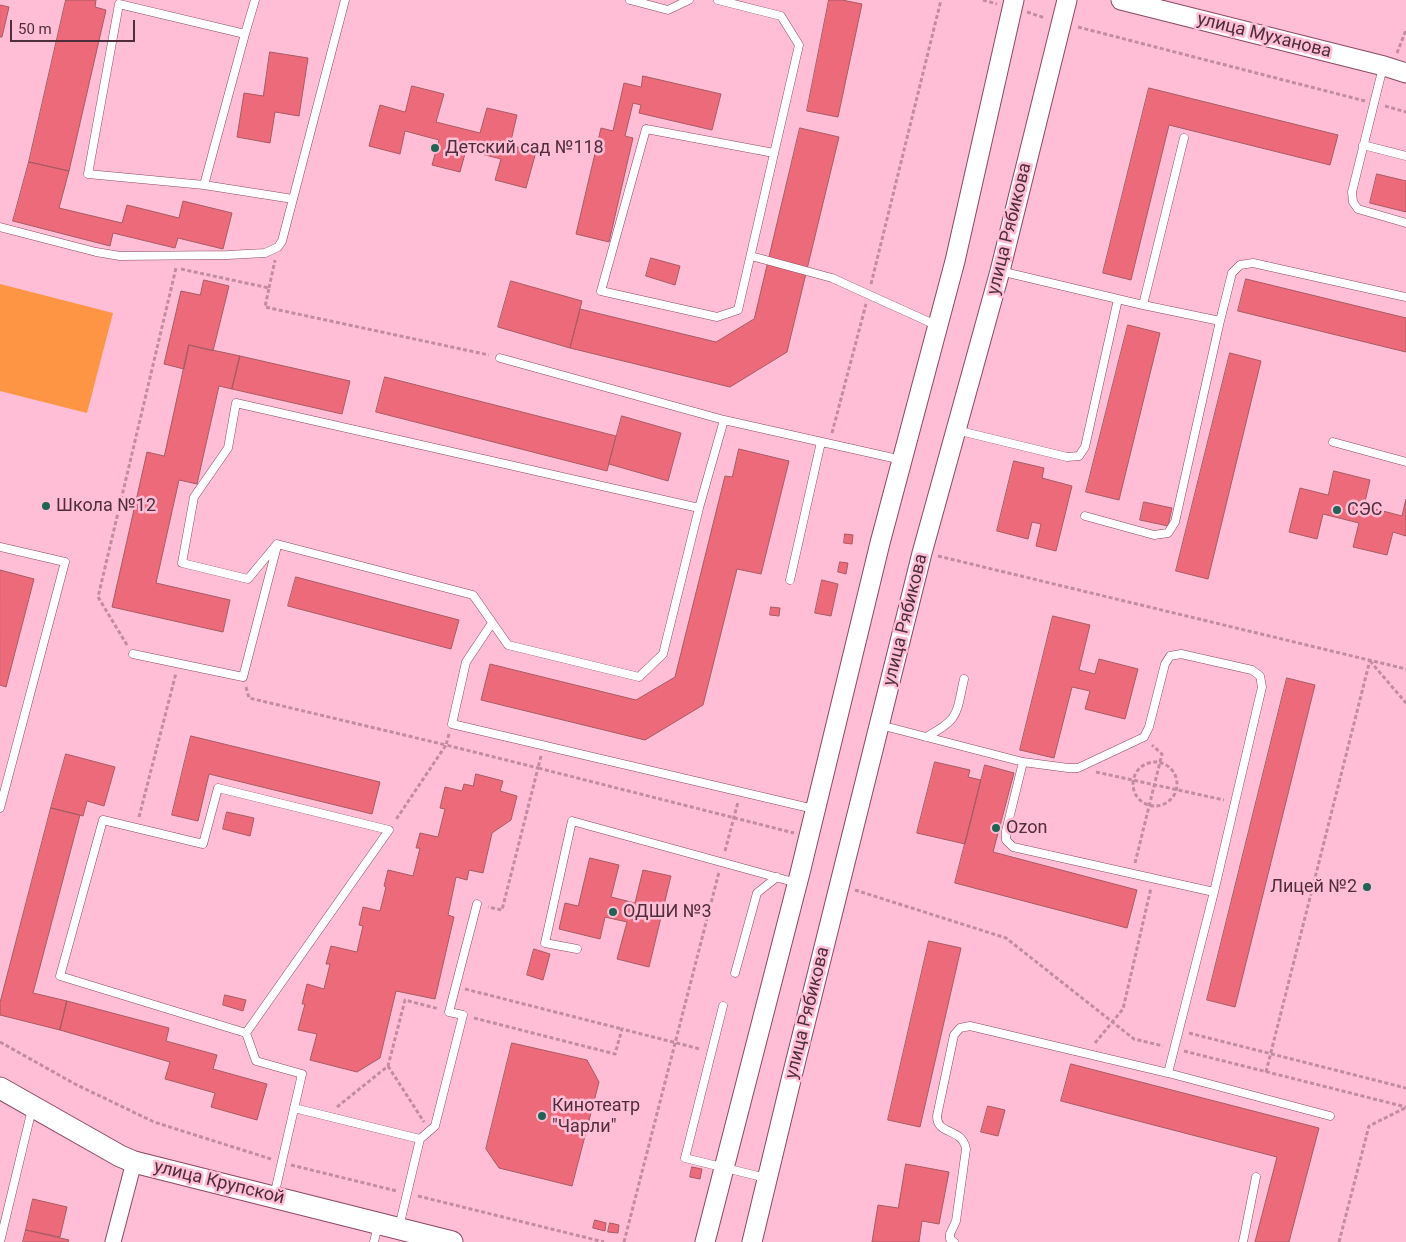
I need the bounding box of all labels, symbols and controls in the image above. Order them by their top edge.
street label: улица Муханова [1195,9,1333,63]
scale bar [12,10,138,42]
text: 50 m [18,20,52,38]
place label: Детский сад №118 [445,137,604,159]
marker: Детский сад №118 [429,142,441,154]
street label: улица Рябикова [983,161,1037,297]
place label: Школа №12 [56,495,156,517]
place label: СЭС [1347,499,1383,521]
marker: Школа №12 [40,500,52,512]
marker: СЭС [1331,504,1343,516]
street label: улица Рябикова [879,552,933,688]
place label: Ozon [1006,817,1047,839]
marker: Ozon [990,822,1002,834]
place label: Лицей №2 [1270,876,1357,898]
marker: Лицей №2 [1361,881,1373,893]
place label: ОДШИ №3 [623,901,711,923]
marker: ОДШИ №3 [607,906,619,918]
street label: улица Рябикова [781,945,835,1081]
place label: Кинотеатр "Чарли" [552,1095,640,1138]
marker: Кинотеатр "Чарли" [536,1110,548,1122]
street label: улица Крупской [151,1156,287,1210]

